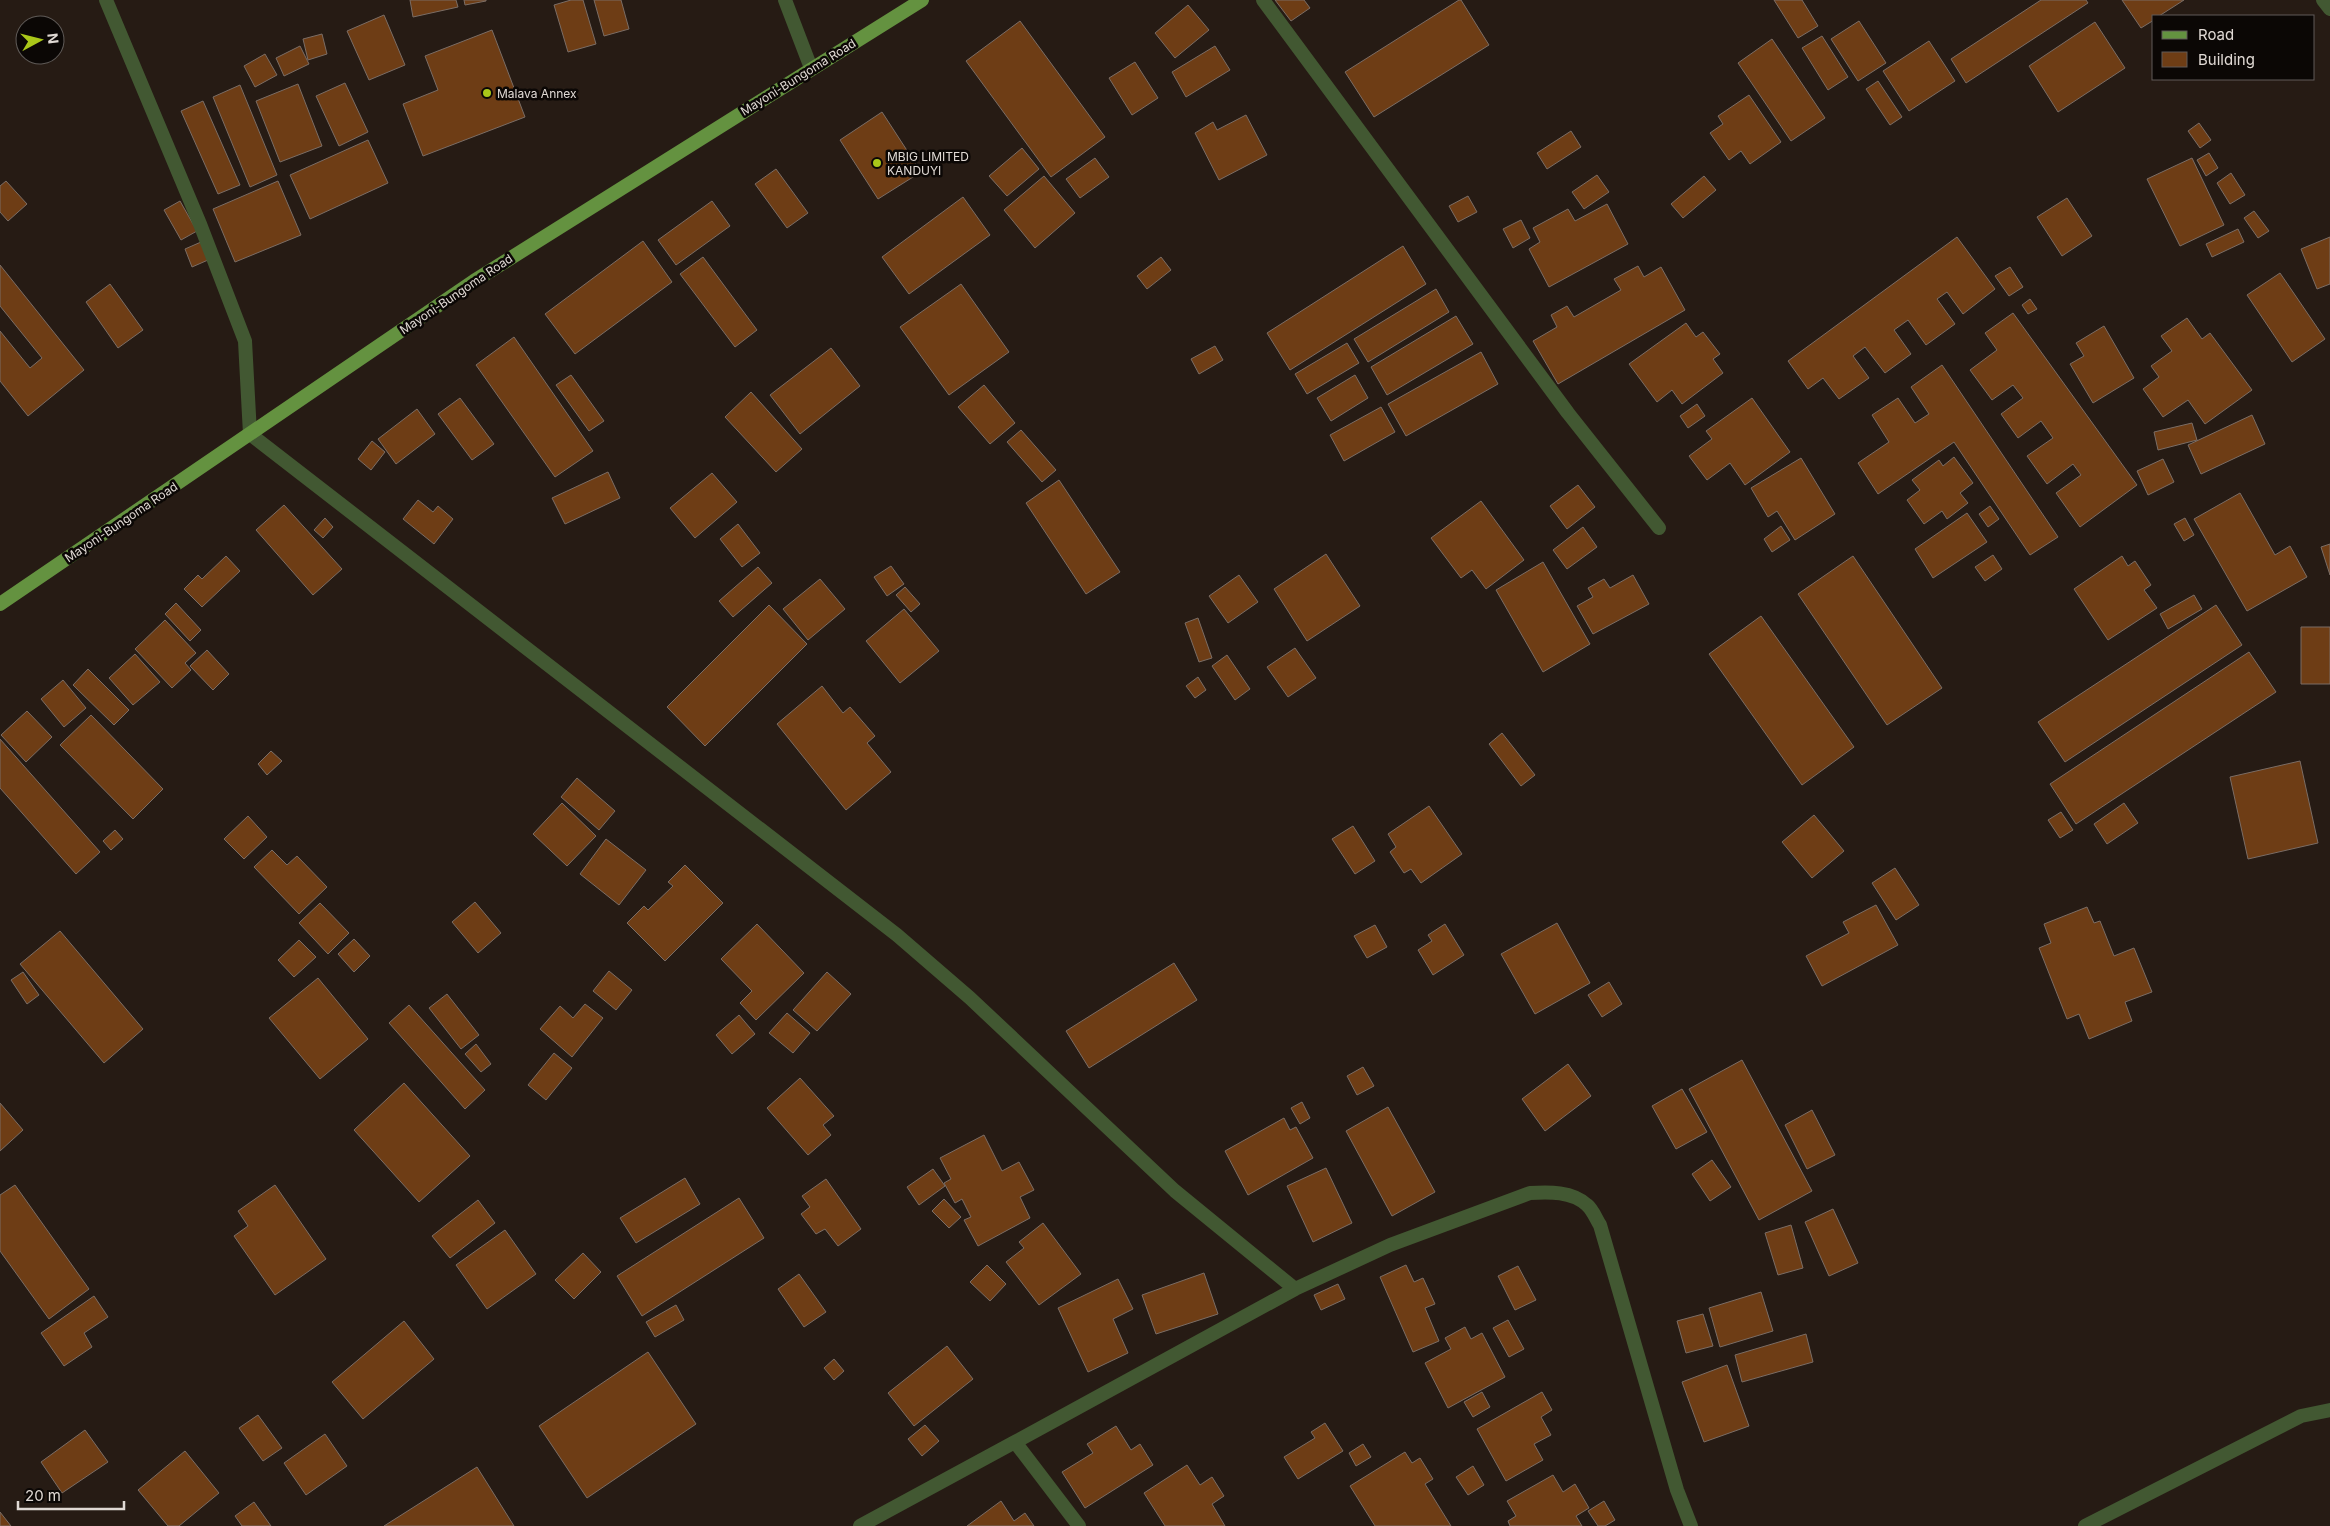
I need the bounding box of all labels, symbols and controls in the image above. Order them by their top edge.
north arrow [15,15,65,65]
legend [2152,15,2315,80]
text: Road [2198,25,2234,44]
text: N [44,32,62,45]
street label: Mayoni-Bungoma Road [738,35,858,119]
text: Building [2198,50,2255,69]
place label: Malava Annex [497,86,577,101]
marker: Malava Annex [481,87,493,99]
place label: MBIG LIMITED KANDUYI [887,149,969,178]
marker: MBIG LIMITED KANDUYI [871,157,883,169]
street label: Mayoni-Bungoma Road [397,251,515,337]
street label: Mayoni-Bungoma Road [62,479,180,565]
scale bar [18,1478,124,1510]
text: 20 m [25,1486,61,1505]

